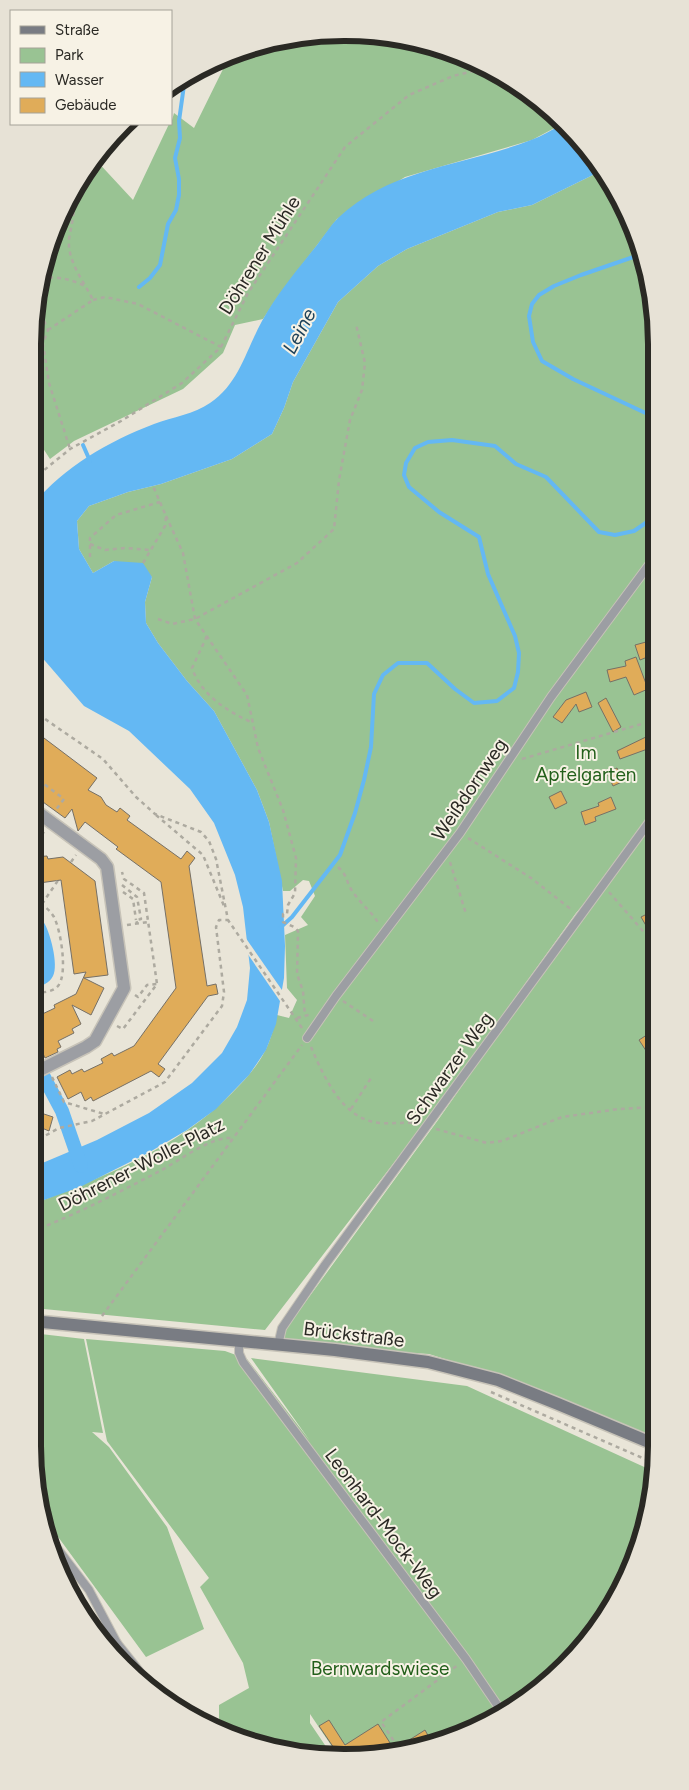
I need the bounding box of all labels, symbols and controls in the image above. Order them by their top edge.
legend [10,10,172,125]
text: Straße [55,21,99,39]
text: Park [55,46,84,64]
text: Wasser [55,71,104,89]
text: Gebäude [55,96,116,114]
street label: Döhrener Mühle [214,192,305,319]
water label: Leine [277,304,321,358]
street label: Weißdornweg [427,734,512,845]
park label: Im Apfelgarten [536,741,636,786]
street label: Schwarzer Weg [401,1008,498,1129]
street label: Döhrener-Wolle-Platz [54,1113,228,1216]
street label: Brückstraße [302,1317,406,1352]
street label: Leonhard-Mock-Weg [320,1444,447,1603]
park label: Bernwardswiese [311,1657,449,1680]

